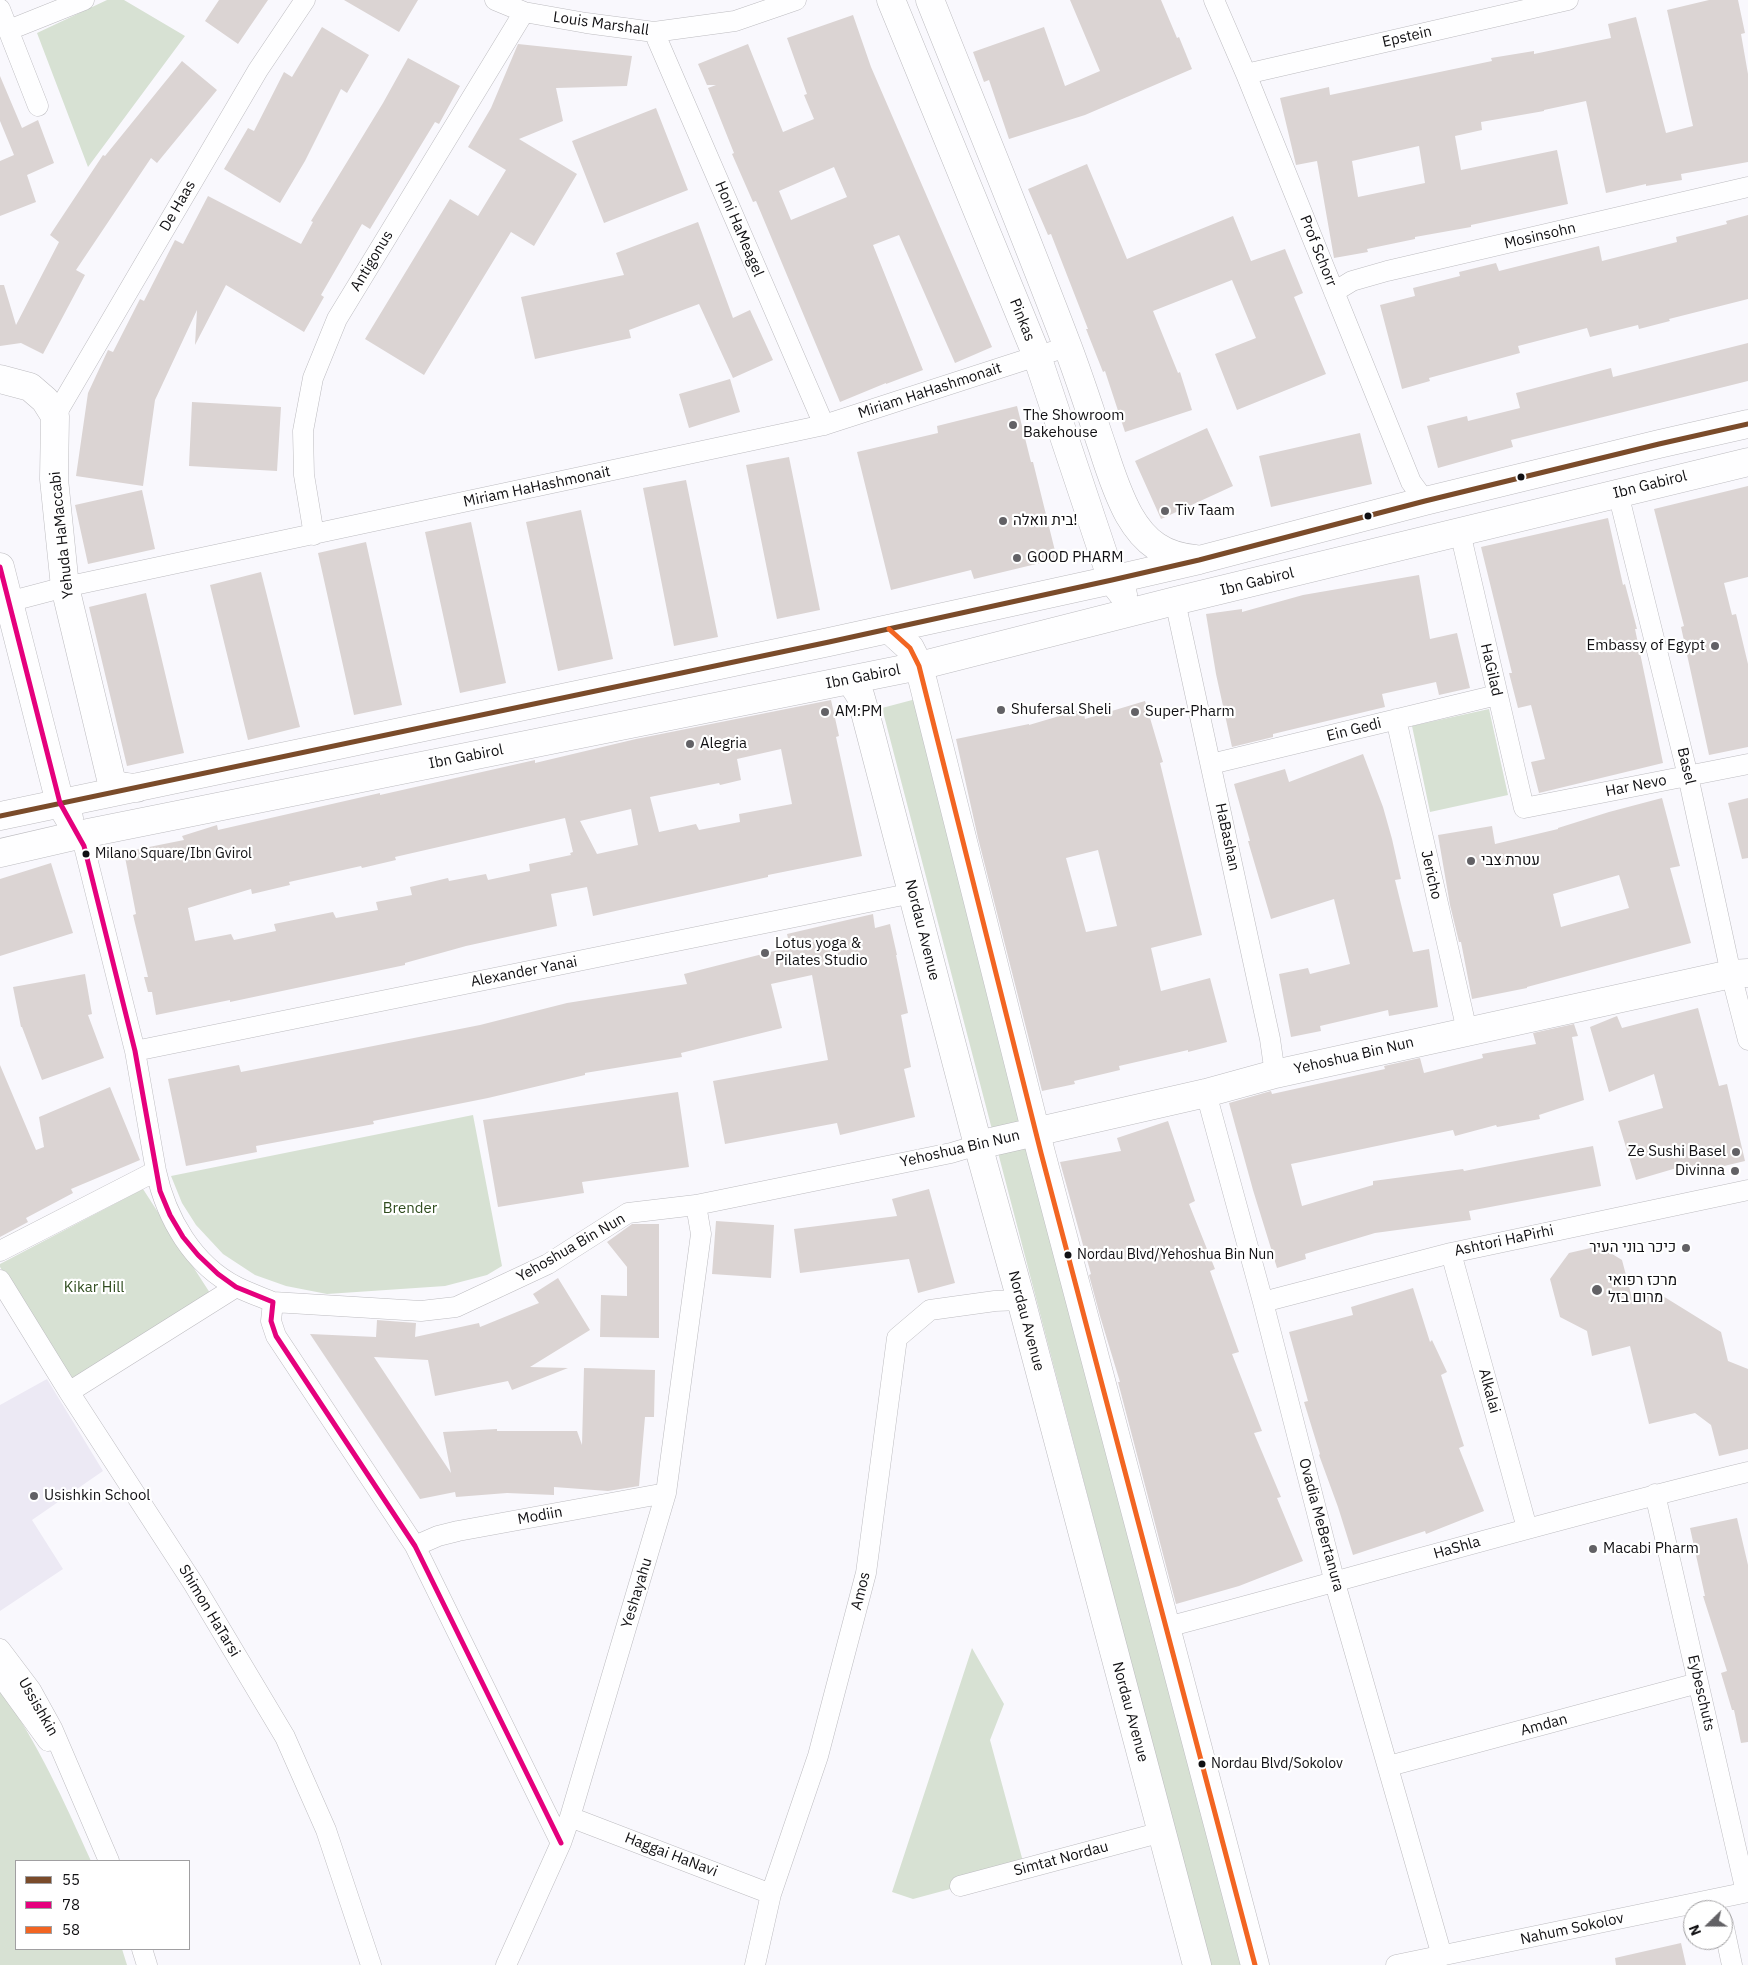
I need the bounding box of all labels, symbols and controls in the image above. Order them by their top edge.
street label: Louis Marshall [552,8,650,40]
street label: Epstein [1380,23,1434,51]
street label: De Haas [156,177,200,235]
street label: Honi HaMeagel [711,179,767,279]
street label: Prof Schorr [1296,213,1340,289]
street label: Mosinsohn [1502,219,1578,253]
street label: Antigonus [347,227,397,295]
street label: Pinkas [1005,296,1039,344]
street label: Miriam HaHashmonait [856,359,1004,423]
place label: The Showroom Bakehouse [1023,407,1124,442]
marker: The Showroom Bakehouse [1007,419,1019,431]
street label: Miriam HaHashmonait [462,463,612,511]
street label: Ibn Gabirol [1611,467,1689,503]
street label: Yehuda HaMaccabi [46,470,78,600]
unlabelled marker [1516,472,1526,482]
place label: Tiv Taam [1175,502,1235,520]
marker: Tiv Taam [1159,505,1171,517]
unlabelled marker [1363,511,1373,521]
place label: בית וואלה! [1013,512,1078,530]
marker: בית וואלה! [997,515,1009,527]
place label: GOOD PHARM [1027,549,1123,567]
marker: GOOD PHARM [1011,552,1023,564]
street label: Ibn Gabirol [1218,564,1296,600]
place label: Embassy of Egypt [1586,637,1705,655]
marker: Embassy of Egypt [1709,640,1721,652]
street label: HaGilad [1476,642,1506,698]
street label: Ibn Gabirol [824,661,902,693]
place label: Shufersal Sheli [1011,701,1112,719]
place label: AM:PM [835,703,882,721]
place label: Super-Pharm [1145,703,1235,721]
marker: Shufersal Sheli [995,704,1007,716]
marker: AM:PM [819,706,831,718]
marker: Super-Pharm [1129,706,1141,718]
street label: Ein Gedi [1325,715,1383,745]
place label: Alegria [700,735,747,753]
marker: Alegria [684,738,696,750]
street label: Ibn Gabirol [427,741,505,773]
street label: Basel [1673,746,1699,786]
street label: Har Nevo [1604,771,1668,801]
street label: HaBashan [1211,801,1243,873]
place label: Milano Square/Ibn Gvirol [95,846,252,862]
marker: Milano Square/Ibn Gvirol [81,849,91,859]
street label: Jericho [1417,849,1445,901]
place label: עטרת צבי [1481,852,1540,870]
marker: עטרת צבי [1465,855,1477,867]
street label: Nordau Avenue [901,878,943,982]
place label: Lotus yoga & Pilates Studio [775,935,868,970]
marker: Lotus yoga & Pilates Studio [759,947,771,959]
street label: Alexander Yanai [469,953,579,991]
street label: Yehoshua Bin Nun [1292,1033,1416,1079]
street label: Yehoshua Bin Nun [898,1126,1022,1172]
place label: Ze Sushi Basel [1628,1143,1726,1161]
marker: Ze Sushi Basel [1730,1146,1742,1158]
place label: Divinna [1675,1162,1725,1180]
marker: Divinna [1729,1165,1741,1177]
park label: Brender [383,1200,437,1218]
street label: Yehoshua Bin Nun [513,1210,629,1286]
street label: Ashtori HaPirhi [1453,1222,1555,1260]
place label: כיכר בוני העיר [1589,1239,1676,1257]
marker: כיכר בוני העיר [1680,1242,1692,1254]
place label: Nordau Blvd/Yehoshua Bin Nun [1077,1247,1274,1263]
marker: Nordau Blvd/Yehoshua Bin Nun [1063,1250,1073,1260]
street label: Nordau Avenue [1004,1269,1048,1373]
place label: מרכז רפואי מרום בזל [1608,1272,1677,1307]
park label: Kikar Hill [64,1279,124,1297]
marker: מרכז רפואי מרום בזל [1590,1283,1604,1297]
street label: Alkalai [1474,1367,1504,1415]
street label: Ovadia MeBertanura [1294,1456,1348,1594]
place label: Usishkin School [44,1487,150,1505]
marker: Usishkin School [28,1490,40,1502]
street label: Modiin [516,1503,564,1529]
street label: HaShla [1431,1533,1483,1563]
place label: Macabi Pharm [1603,1540,1699,1558]
marker: Macabi Pharm [1587,1543,1599,1555]
street label: Yeshayahu [618,1556,656,1630]
street label: Shimon HaTarsi [174,1562,244,1660]
street label: Amos [848,1570,874,1612]
street label: Eybeschuts [1683,1653,1719,1733]
street label: Nordau Avenue [1108,1660,1152,1764]
street label: Ussishkin [14,1675,62,1739]
street label: Amdan [1519,1710,1569,1740]
place label: Nordau Blvd/Sokolov [1211,1756,1343,1772]
marker: Nordau Blvd/Sokolov [1197,1759,1207,1769]
street label: Haggai HaNavi [622,1829,720,1881]
street label: Simtat Nordau [1012,1838,1110,1880]
legend [15,1860,190,1950]
text: 55 [62,1870,80,1889]
text: 78 [62,1895,80,1914]
north arrow [1683,1900,1733,1950]
street label: Nahum Sokolov [1519,1909,1625,1949]
text: 58 [62,1920,80,1939]
text: N [1685,1922,1705,1938]

